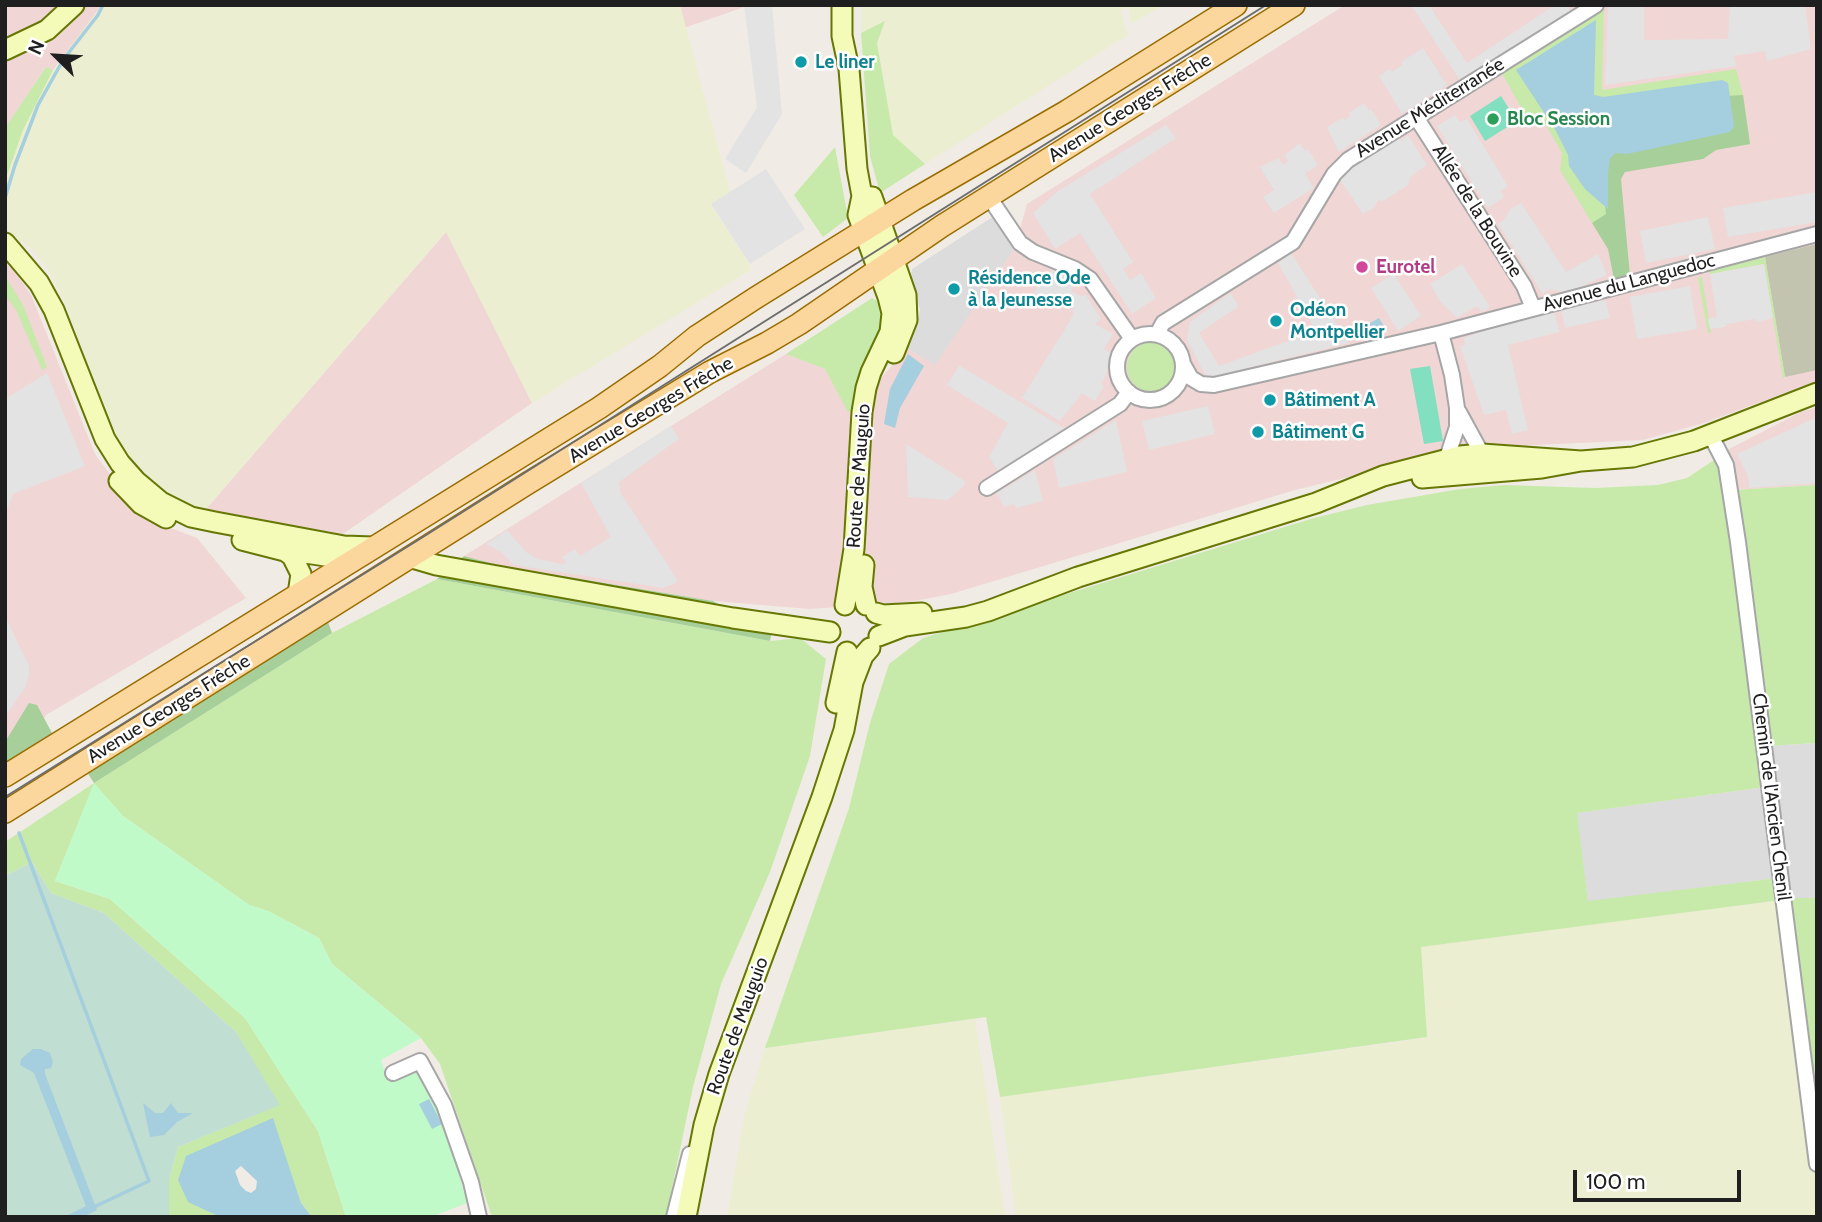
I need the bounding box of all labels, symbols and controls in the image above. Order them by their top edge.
north arrow [21,21,91,91]
text: N [23,36,50,58]
street label: Avenue Georges Frêche [1044,49,1216,167]
place label: Le liner [815,51,875,73]
street label: Avenue Méditerranée [1351,53,1509,163]
marker: Le liner [793,54,809,70]
place label: Bloc Session [1507,108,1610,130]
marker: Bloc Session [1485,111,1501,127]
street label: Allée de la Bouvine [1427,140,1527,282]
street label: Avenue du Languedoc [1540,249,1718,317]
place label: Eurotel [1376,256,1435,278]
marker: Eurotel [1354,259,1370,275]
place label: Résidence Ode à la Jeunesse [968,267,1091,311]
marker: Résidence Ode à la Jeunesse [946,281,962,297]
place label: Odéon Montpellier [1290,299,1385,343]
marker: Odéon Montpellier [1268,313,1284,329]
street label: Avenue Georges Frêche [565,352,737,468]
place label: Bâtiment A [1284,389,1376,411]
marker: Bâtiment A [1262,392,1278,408]
street label: Route de Mauguio [843,403,875,549]
place label: Bâtiment G [1272,421,1364,443]
marker: Bâtiment G [1250,424,1266,440]
street label: Avenue Georges Frêche [83,650,255,768]
street label: Chemin de l'Ancien Chenil [1747,692,1795,902]
street label: Route de Mauguio [703,954,773,1098]
scale bar [1577,1156,1745,1200]
text: 100 m [1586,1169,1645,1194]

